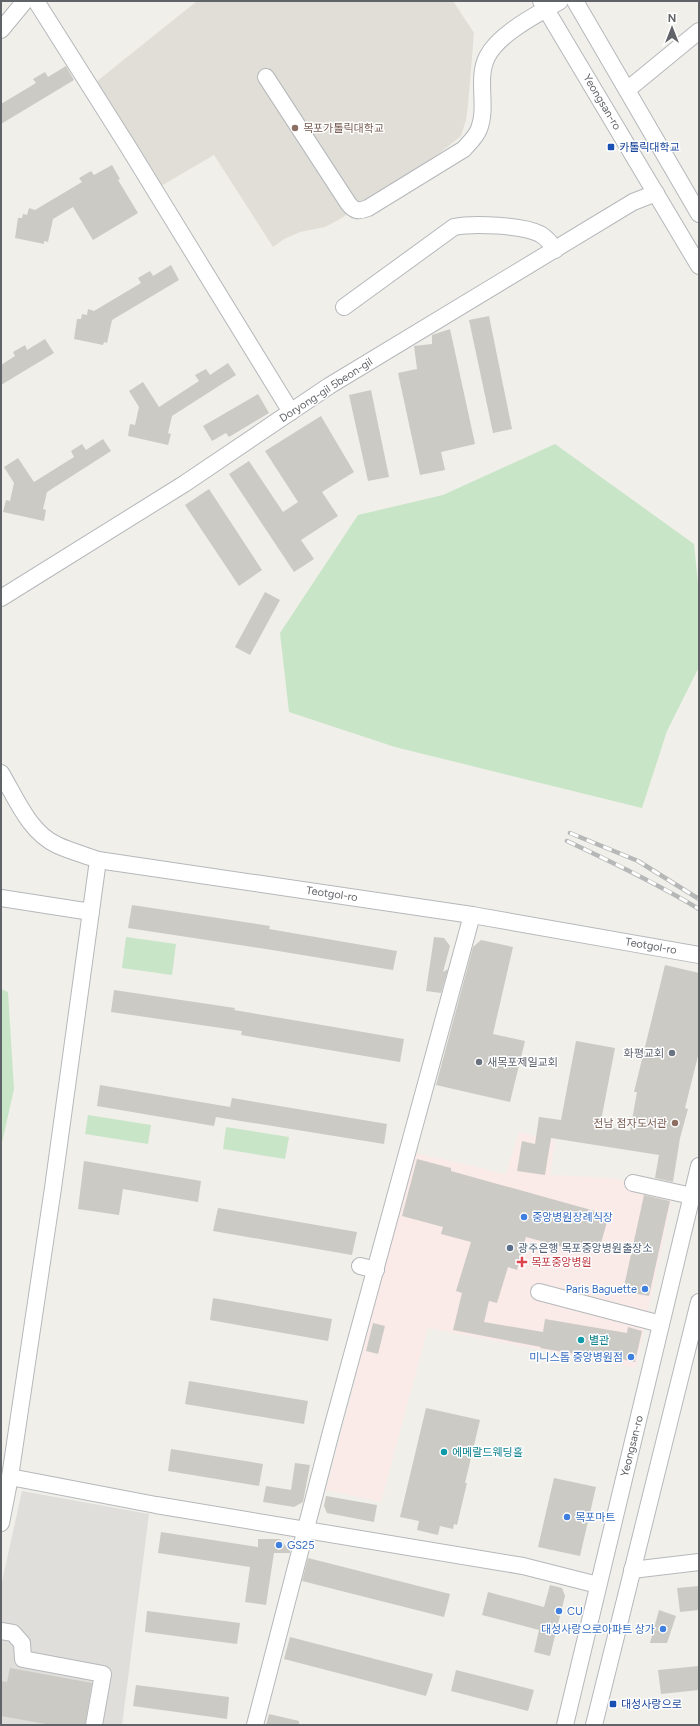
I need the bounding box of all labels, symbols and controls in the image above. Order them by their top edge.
north arrow [652,8,692,48]
text: N [668,12,676,25]
street label: Yeongsan-ro [580,72,624,132]
place label: 목포가톨릭대학교 [303,122,384,135]
marker: 목포가톨릭대학교 [290,123,300,133]
place label: 카톨릭대학교 [619,141,680,154]
marker: 카톨릭대학교 [606,142,616,152]
street label: Doryong-gil 5beon-gil [277,355,375,425]
street label: Teotgol-ro [305,884,359,904]
street label: Teotgol-ro [624,935,678,957]
place label: 화평교회 [624,1047,664,1060]
marker: 화평교회 [667,1048,677,1058]
place label: 새목포제일교회 [487,1056,558,1069]
marker: 새목포제일교회 [474,1057,484,1067]
place label: 전남 점자도서관 [593,1117,667,1130]
marker: 전남 점자도서관 [670,1118,680,1128]
place label: 중앙병원장례식장 [532,1211,613,1224]
marker: 중앙병원장례식장 [519,1212,529,1222]
place label: 광주은행 목포중앙병원출장소 [518,1242,652,1255]
marker: 광주은행 목포중앙병원출장소 [505,1243,515,1253]
marker: 목포중앙병원 [516,1256,528,1268]
place label: 목포중앙병원 [531,1256,592,1269]
place label: Paris Baguette [566,1283,637,1296]
marker: Paris Baguette [640,1284,650,1294]
place label: 별관 [589,1334,609,1347]
marker: 별관 [576,1335,586,1345]
place label: 미니스톱 중앙병원점 [529,1351,623,1364]
marker: 미니스톱 중앙병원점 [626,1352,636,1362]
street label: Yeongsan-ro [618,1414,646,1478]
place label: 에메랄드웨딩홀 [452,1446,523,1459]
marker: 에메랄드웨딩홀 [439,1447,449,1457]
place label: 목포마트 [575,1511,615,1524]
marker: 목포마트 [562,1512,572,1522]
place label: GS25 [287,1539,315,1552]
marker: GS25 [274,1540,284,1550]
place label: CU [567,1605,583,1618]
marker: CU [554,1606,564,1616]
place label: 대성사랑으로아파트 상가 [541,1623,655,1636]
marker: 대성사랑으로아파트 상가 [658,1624,668,1634]
place label: 대성사랑으로 [621,1698,682,1711]
marker: 대성사랑으로 [608,1699,618,1709]

